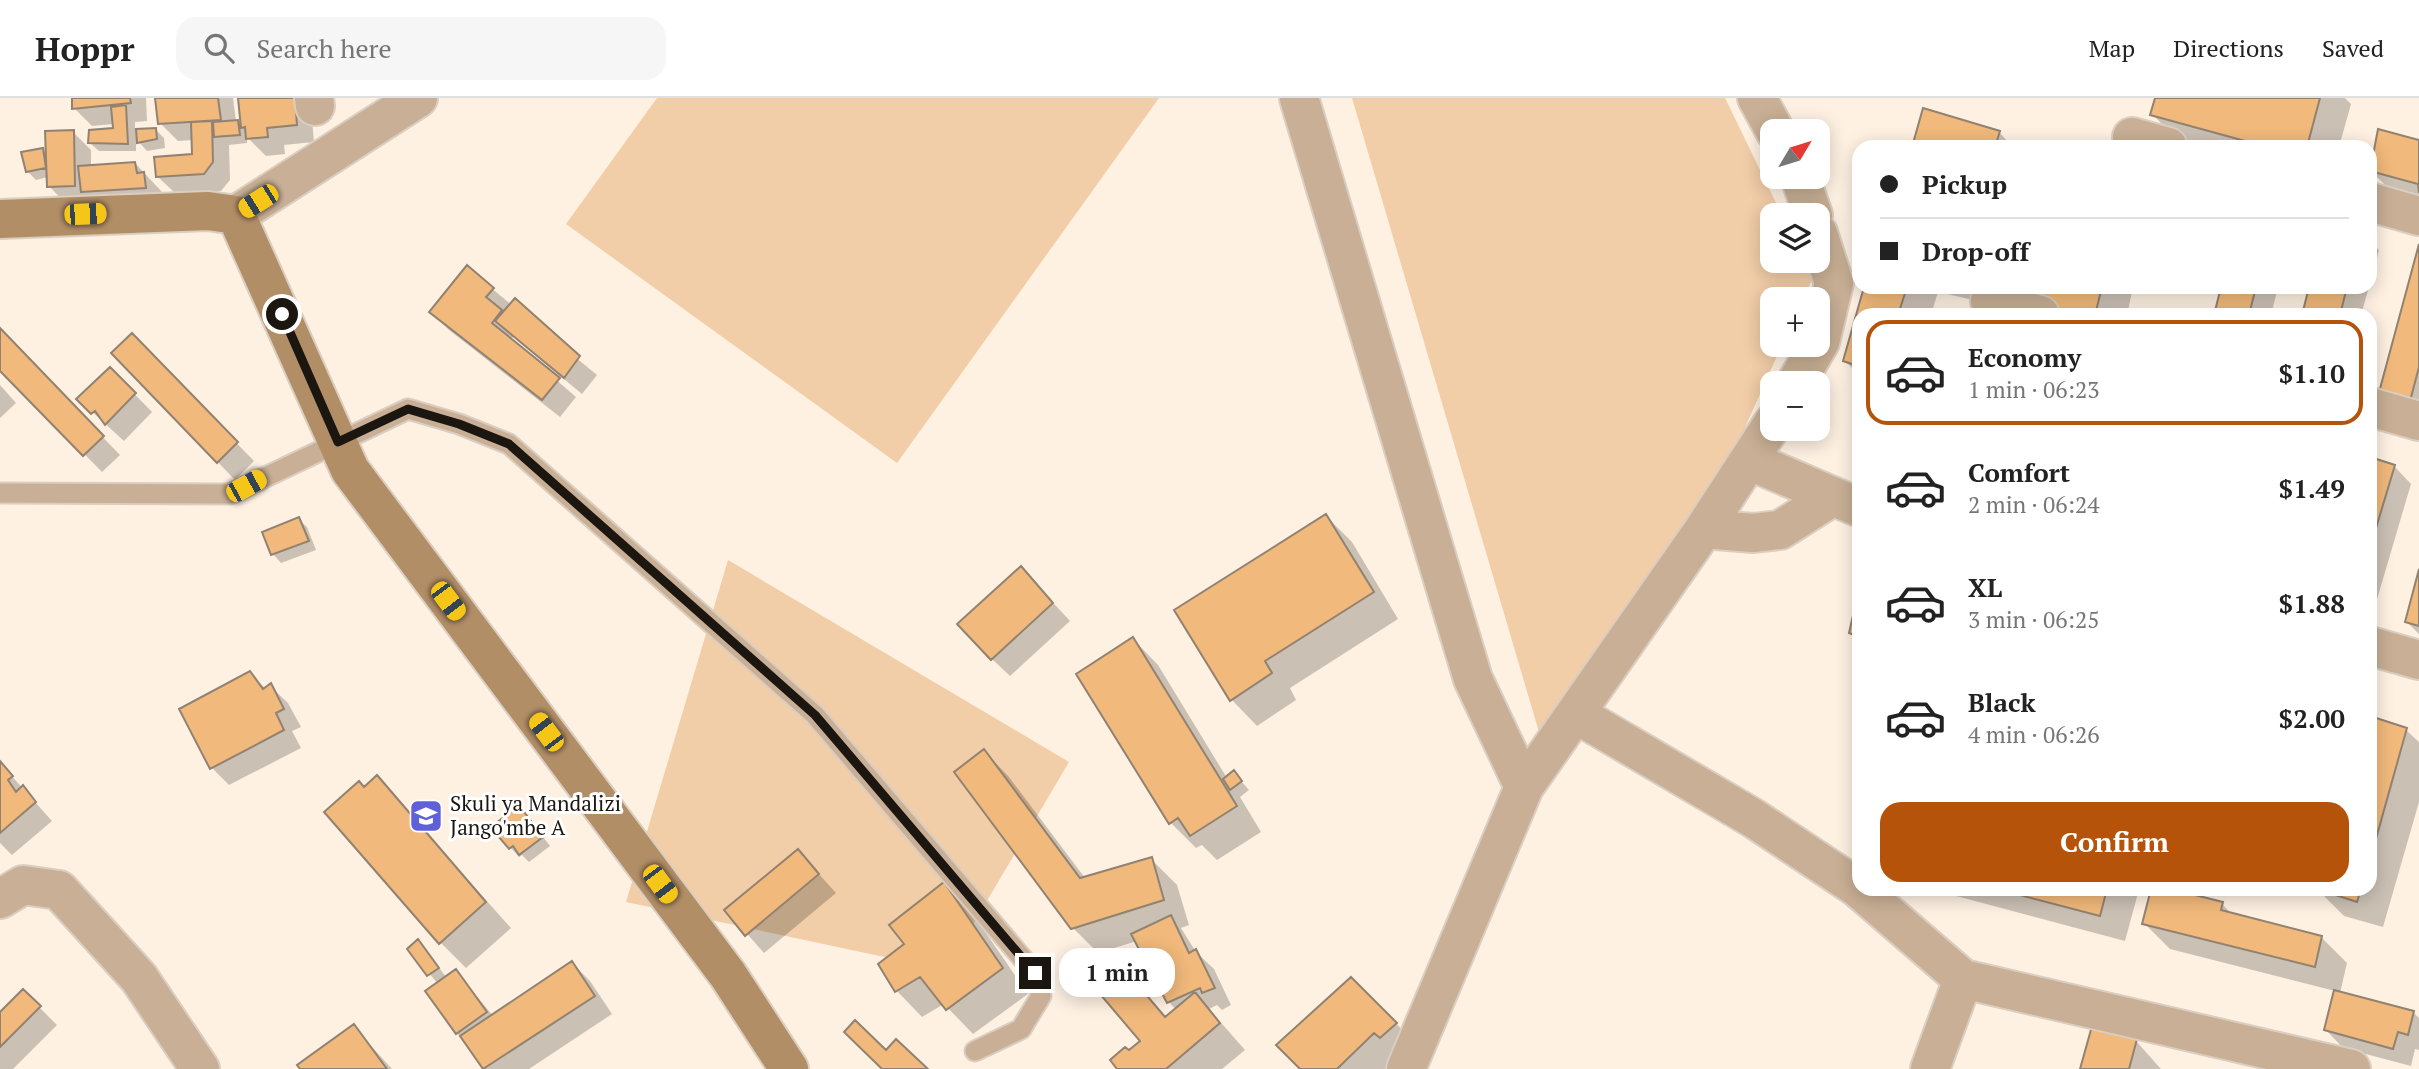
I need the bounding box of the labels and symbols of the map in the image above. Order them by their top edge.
north arrow [1760,119,1830,189]
car [235,181,282,221]
car [64,203,107,225]
route start [266,298,298,330]
car [223,467,270,505]
car [427,578,470,624]
car [525,709,568,755]
place label: Skuli ya Mandalizi Jango'mbe A [450,789,621,841]
school or university icon: Skuli ya Mandalizi Jango'mbe A [407,797,445,835]
car [639,861,682,907]
callout: 1 min [1060,948,1175,998]
route end [1019,957,1051,989]

